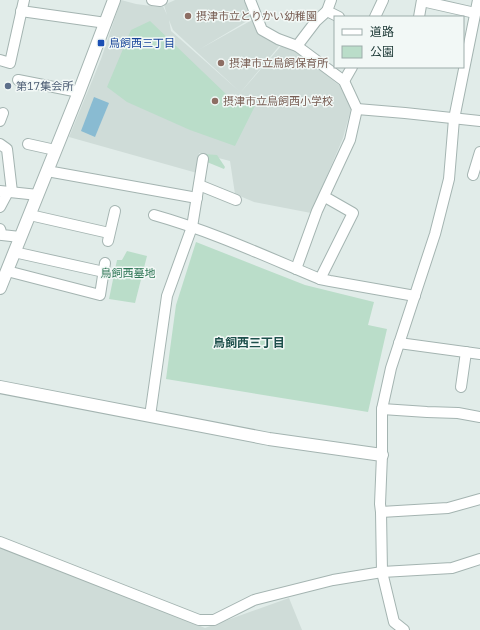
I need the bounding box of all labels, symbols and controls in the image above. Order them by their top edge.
place label: 摂津市立とりかい幼稚園 [196,9,317,23]
marker: 摂津市立とりかい幼稚園 [183,11,193,21]
legend [334,16,464,68]
text: 道路 [370,24,394,39]
place label: 鳥飼西三丁目 [109,36,175,50]
marker: 鳥飼西三丁目 [96,38,106,48]
text: 公園 [370,44,394,59]
place label: 摂津市立鳥飼保育所 [229,56,329,70]
marker: 摂津市立鳥飼保育所 [216,58,226,68]
place label: 第17集会所 [16,79,74,93]
marker: 第17集会所 [3,81,13,91]
place label: 摂津市立鳥飼西小学校 [223,94,333,108]
marker: 摂津市立鳥飼西小学校 [210,96,220,106]
park label: 鳥飼西墓地 [101,266,156,280]
district label: 鳥飼西三丁目 [213,335,285,350]

